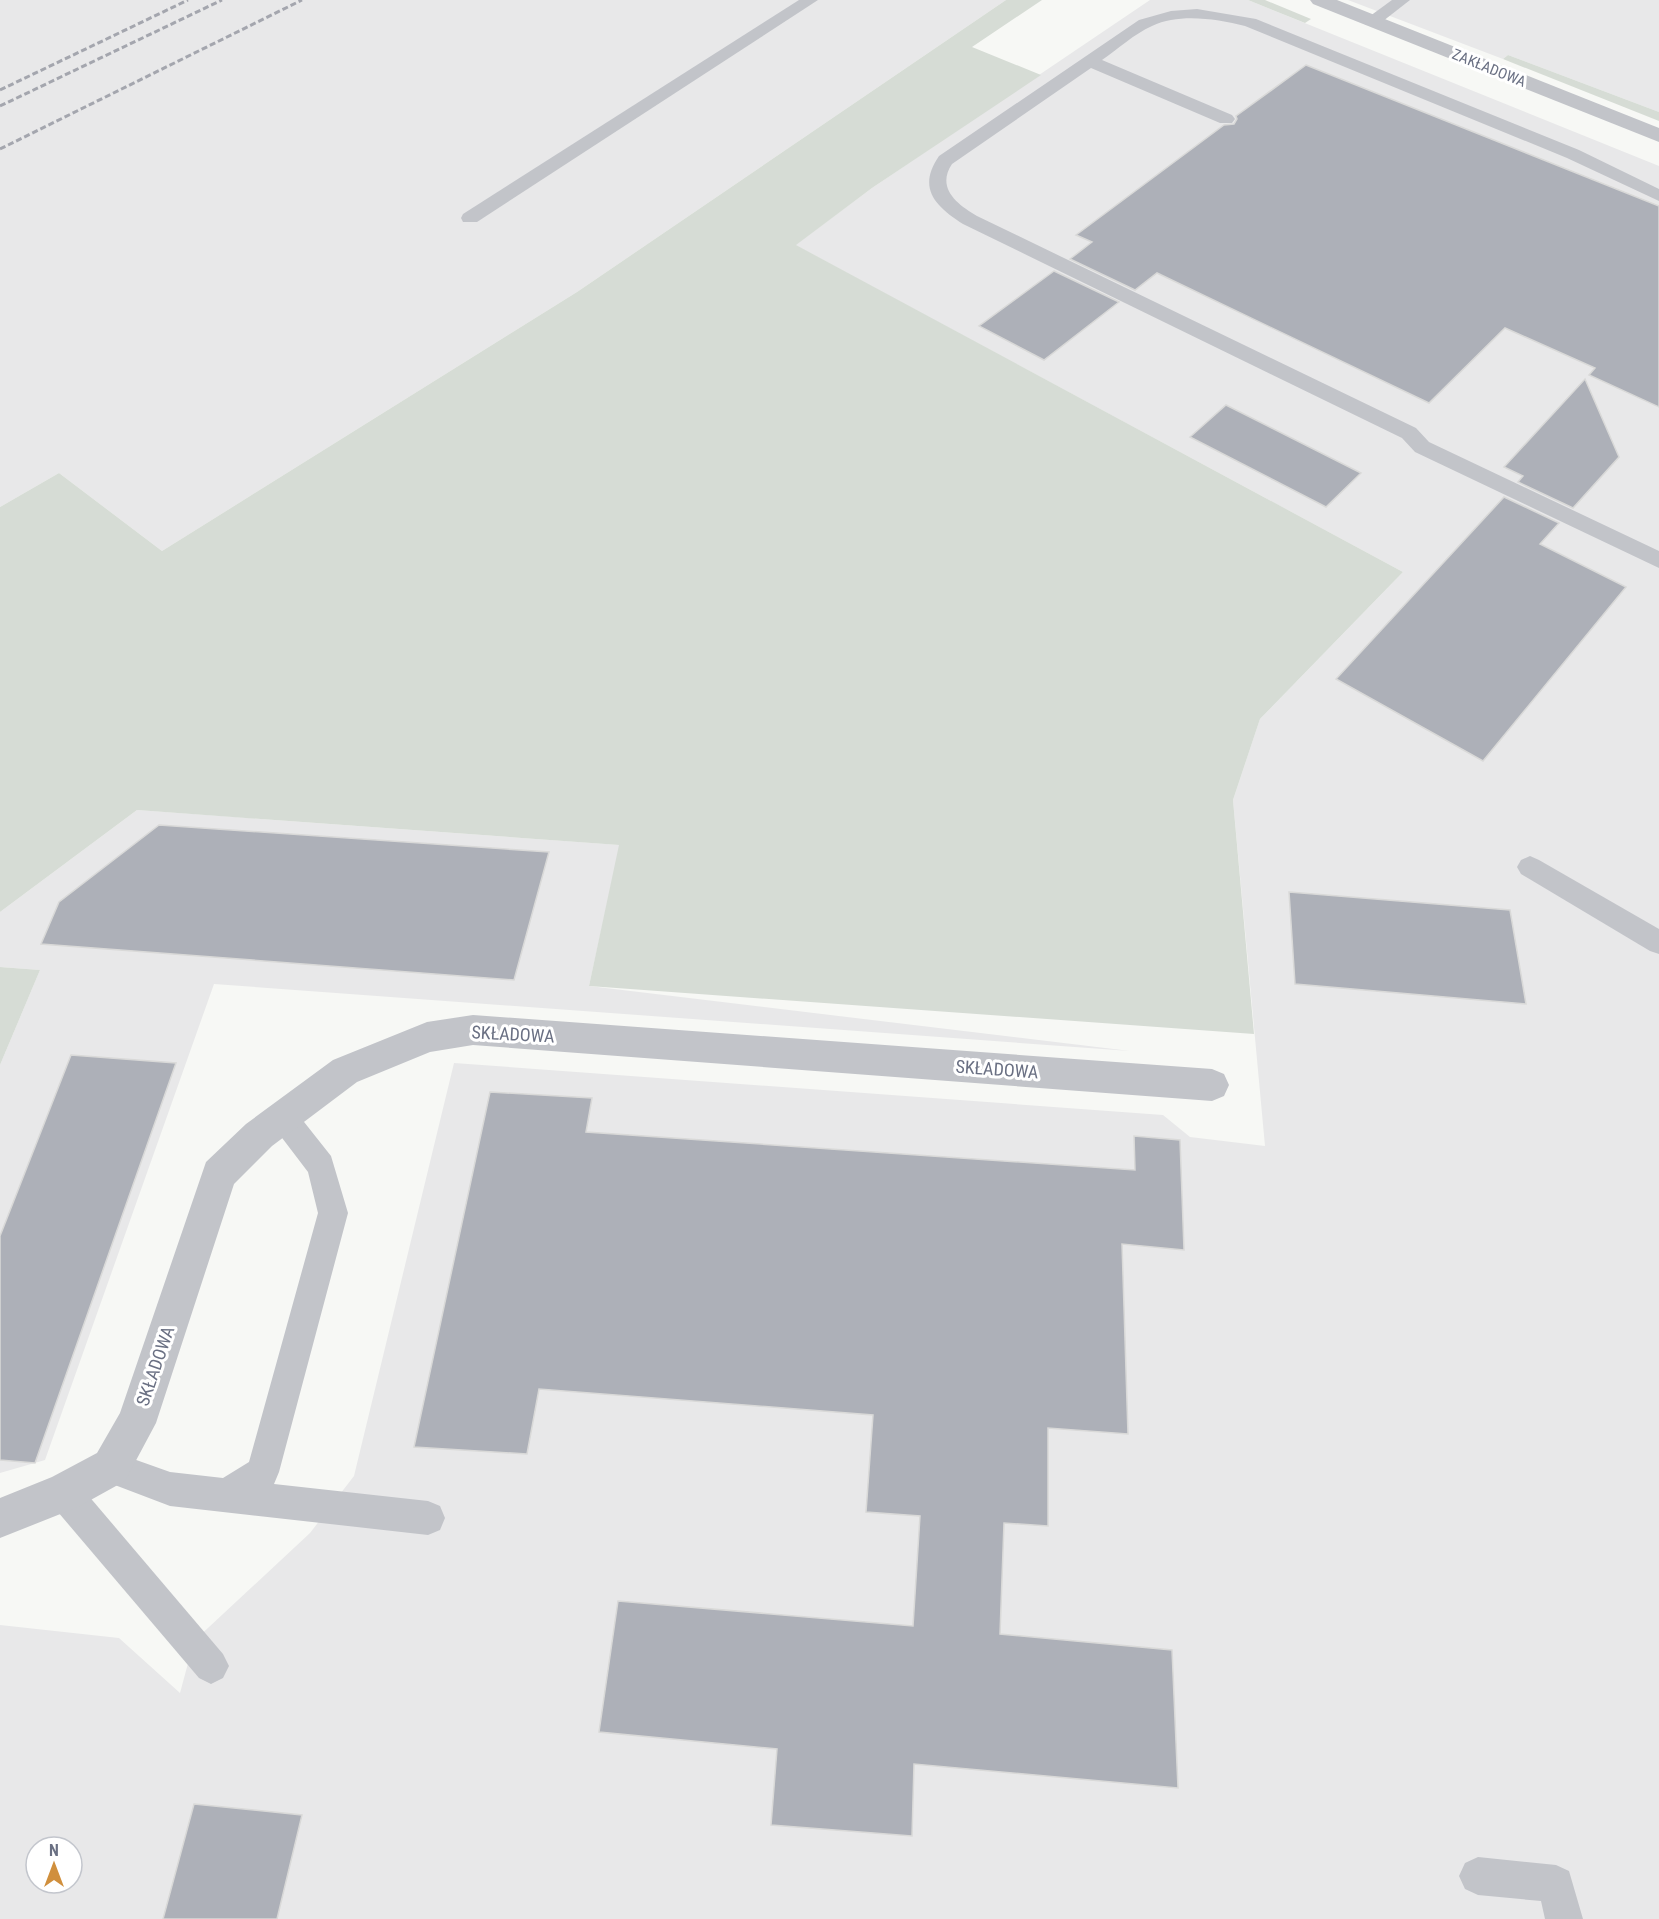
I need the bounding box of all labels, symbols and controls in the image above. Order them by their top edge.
street label: ZAKŁADOWA [1450,45,1529,91]
street label: SKŁADOWA [471,1021,556,1047]
street label: SKŁADOWA [955,1056,1040,1082]
street label: SKŁADOWA [132,1323,179,1409]
north arrow [24,1835,84,1895]
text: N [49,1841,59,1860]

